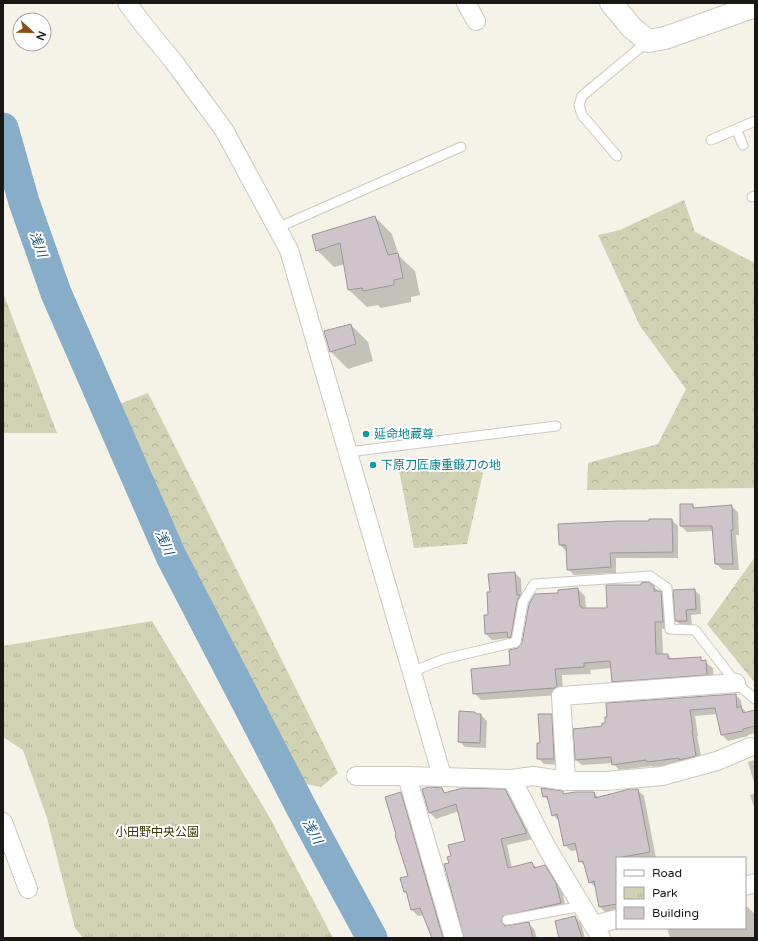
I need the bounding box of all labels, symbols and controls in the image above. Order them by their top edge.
north arrow [12,12,52,52]
text: N [33,29,48,42]
water label: 浅川 [26,229,51,261]
place label: 延命地蔵尊 [374,427,434,441]
marker: 延命地蔵尊 [361,429,371,439]
place label: 下原刀匠康重鍛刀の地 [381,458,501,472]
marker: 下原刀匠康重鍛刀の地 [368,460,378,470]
water label: 浅川 [151,527,177,559]
water label: 浅川 [299,816,326,848]
park label: 小田野中央公園 [115,825,199,839]
legend [616,857,746,929]
text: Road [652,866,682,880]
text: Park [652,886,678,900]
text: Building [652,906,699,920]

